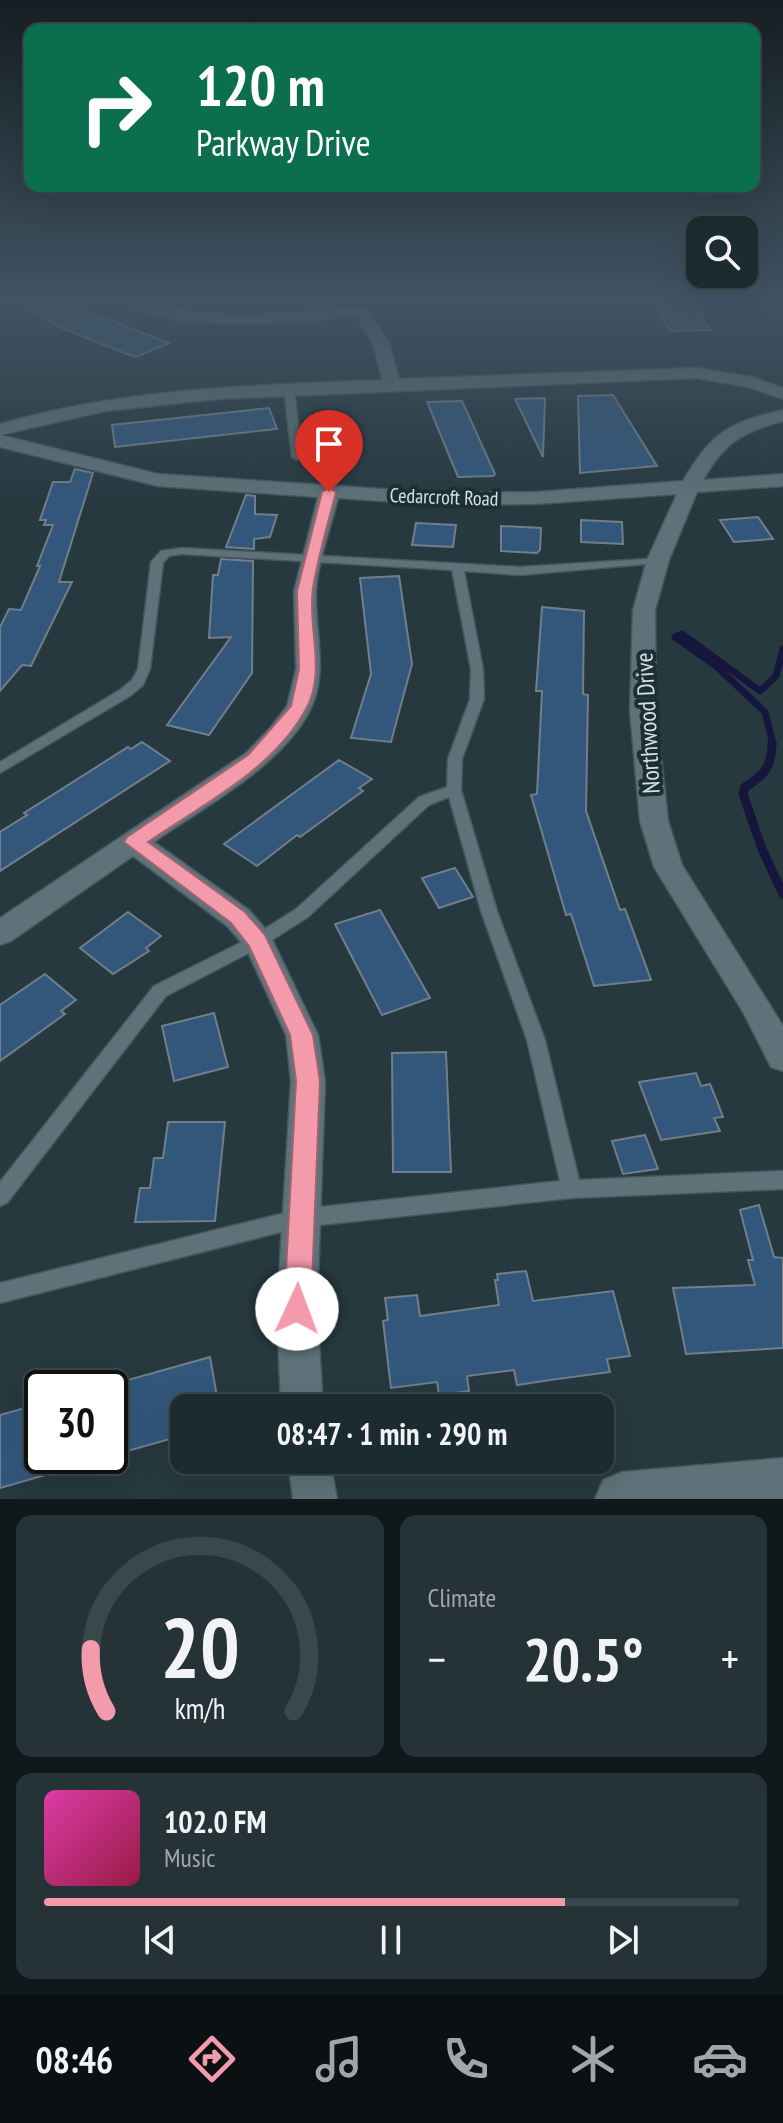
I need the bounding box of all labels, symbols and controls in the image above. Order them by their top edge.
text: 120 m [196,49,325,121]
icon: right [64,56,168,160]
text: Parkway Drive [196,119,371,166]
map controls [686,216,758,288]
button: search [686,216,758,288]
pin [295,410,363,492]
icon: arrive [307,422,351,466]
street label: Cedarcroft Road [389,482,499,512]
street label: Northwood Drive [628,652,667,794]
position arrow [255,1267,339,1351]
speed limit sign: 30 [24,1370,128,1474]
text: 08:47 · 1 min · 290 m [277,1414,507,1453]
text: Climate [428,1581,496,1614]
text: 20 [160,1593,240,1701]
text: 20.5° [523,1620,644,1698]
text: − [428,1630,446,1687]
text: + [721,1630,739,1687]
text: km/h [174,1690,225,1727]
text: 102.0 FM [164,1802,266,1841]
text: Music [164,1841,216,1874]
icon: previous [138,1918,182,1962]
icon: pause [369,1918,413,1962]
icon: next [601,1918,645,1962]
icon: directions [184,2031,240,2087]
icon: music [311,2031,367,2087]
icon: phone [438,2031,494,2087]
icon: climate [565,2031,621,2087]
icon: car [692,2031,748,2087]
text: 08:46 [35,2036,113,2083]

